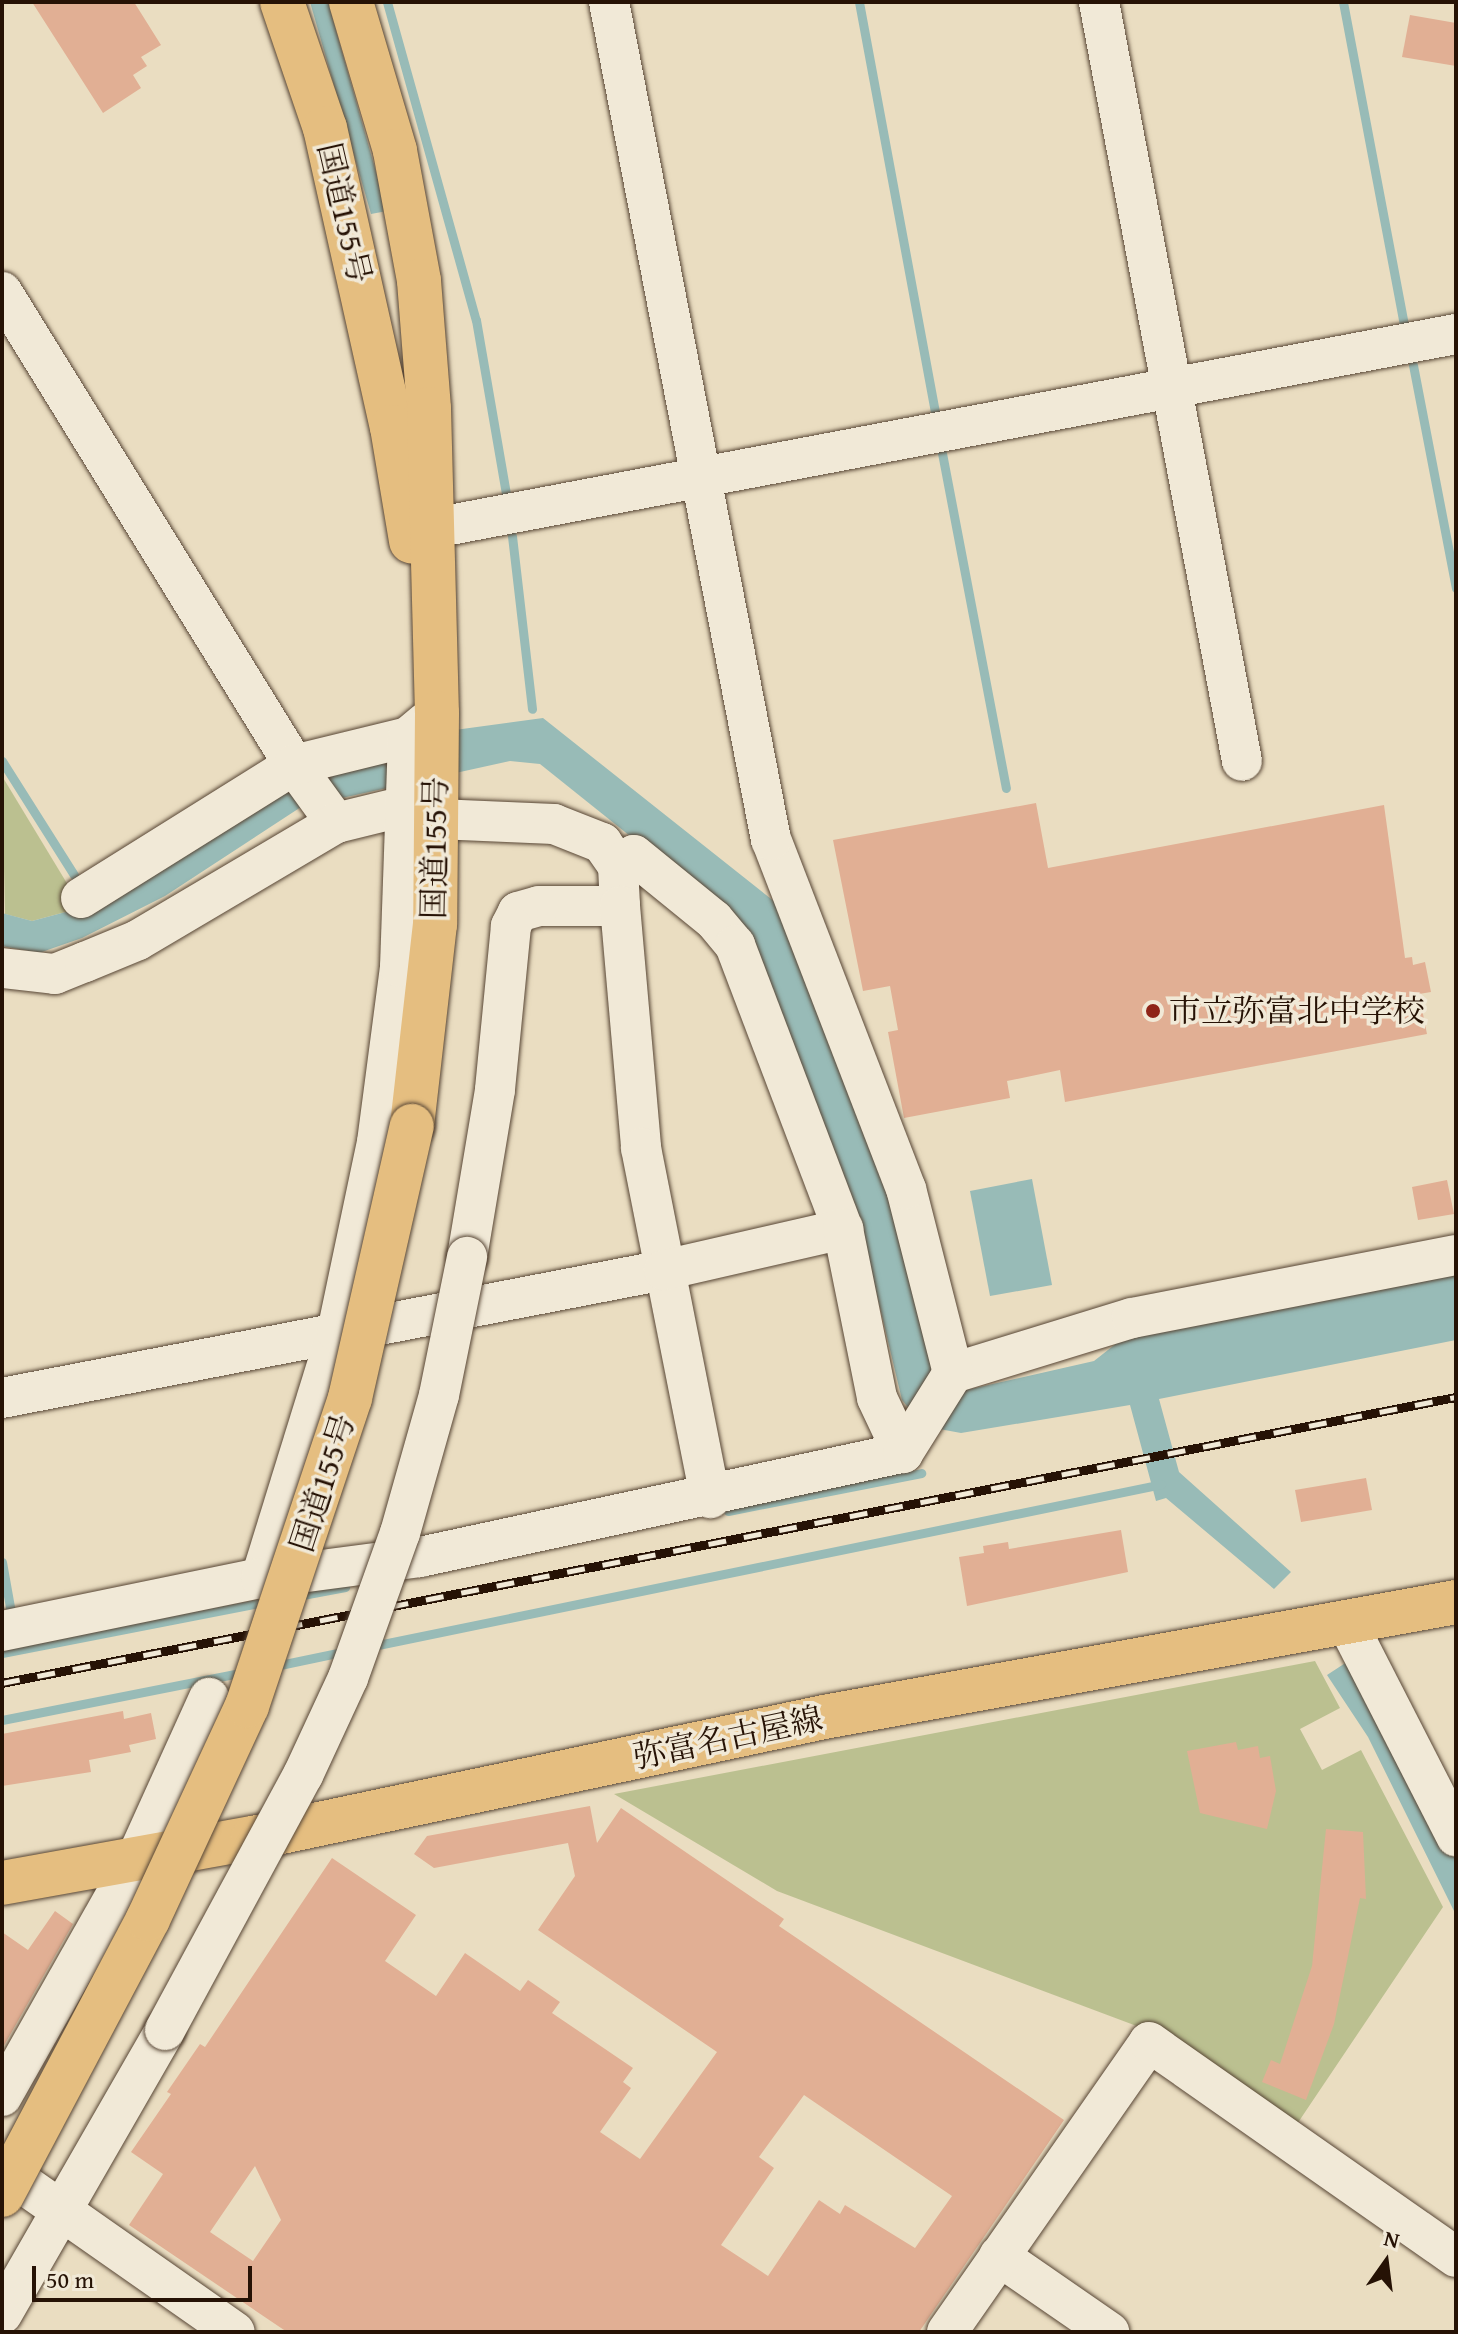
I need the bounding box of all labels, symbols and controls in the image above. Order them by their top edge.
street label: 国道155号 [309,139,379,287]
street label: 国道155号 [415,777,455,919]
place label: 市立弥富北中学校 [1169,992,1425,1030]
marker: 市立弥富北中学校 [1144,1002,1162,1020]
street label: 国道155号 [283,1409,363,1557]
street label: 弥富名古屋線 [630,1699,826,1777]
text: N [1381,2221,1403,2256]
north arrow [1346,2222,1426,2302]
scale bar [36,2250,256,2300]
text: 50 m [46,2262,94,2297]

